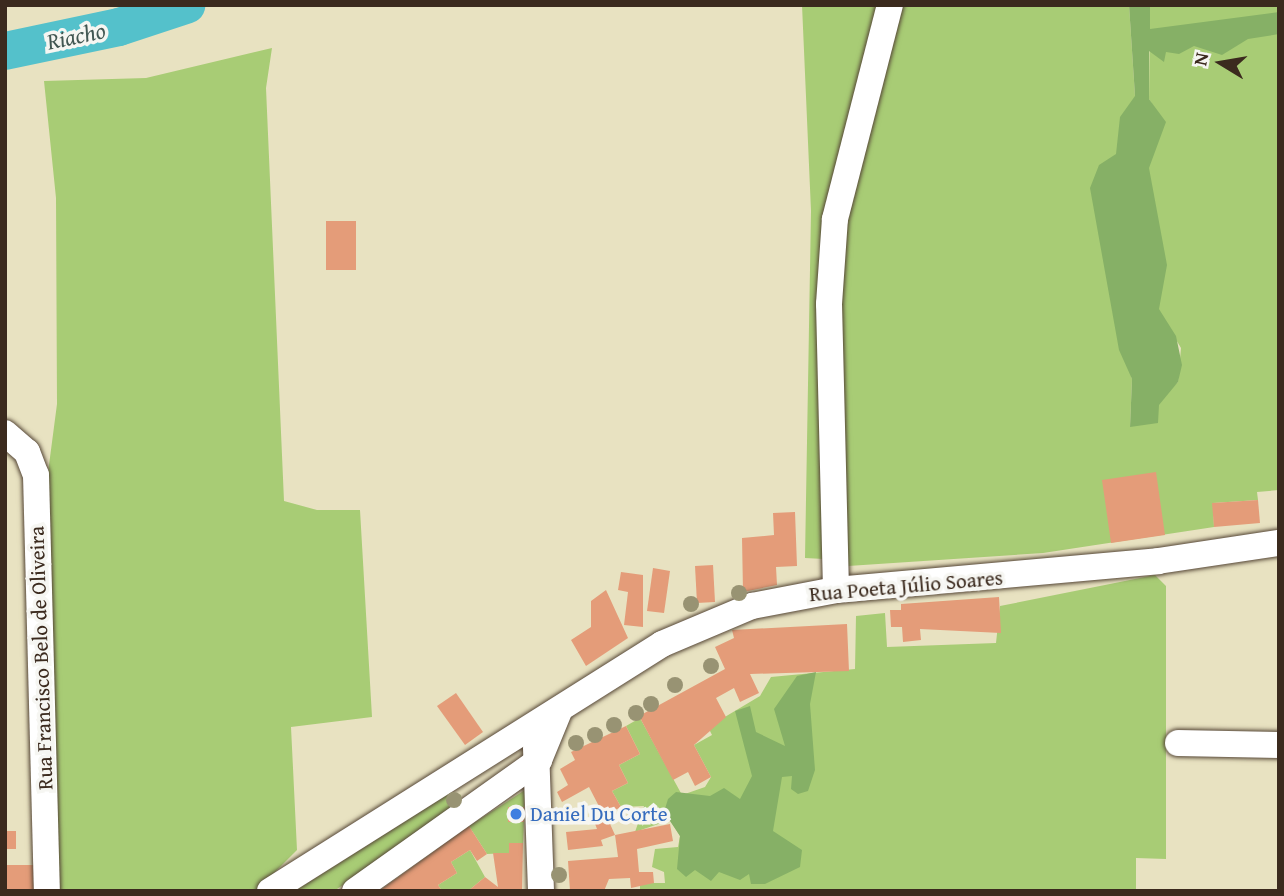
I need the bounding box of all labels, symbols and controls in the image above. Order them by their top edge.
water label: Riacho [44,16,108,56]
north arrow [1186,28,1256,98]
text: N [1185,50,1215,68]
street label: Rua Francisco Belo de Oliveira [24,526,58,790]
street label: Rua Poeta Júlio Soares [808,565,1004,607]
place label: Daniel Du Corte [530,801,668,827]
marker: Daniel Du Corte [508,806,524,822]

